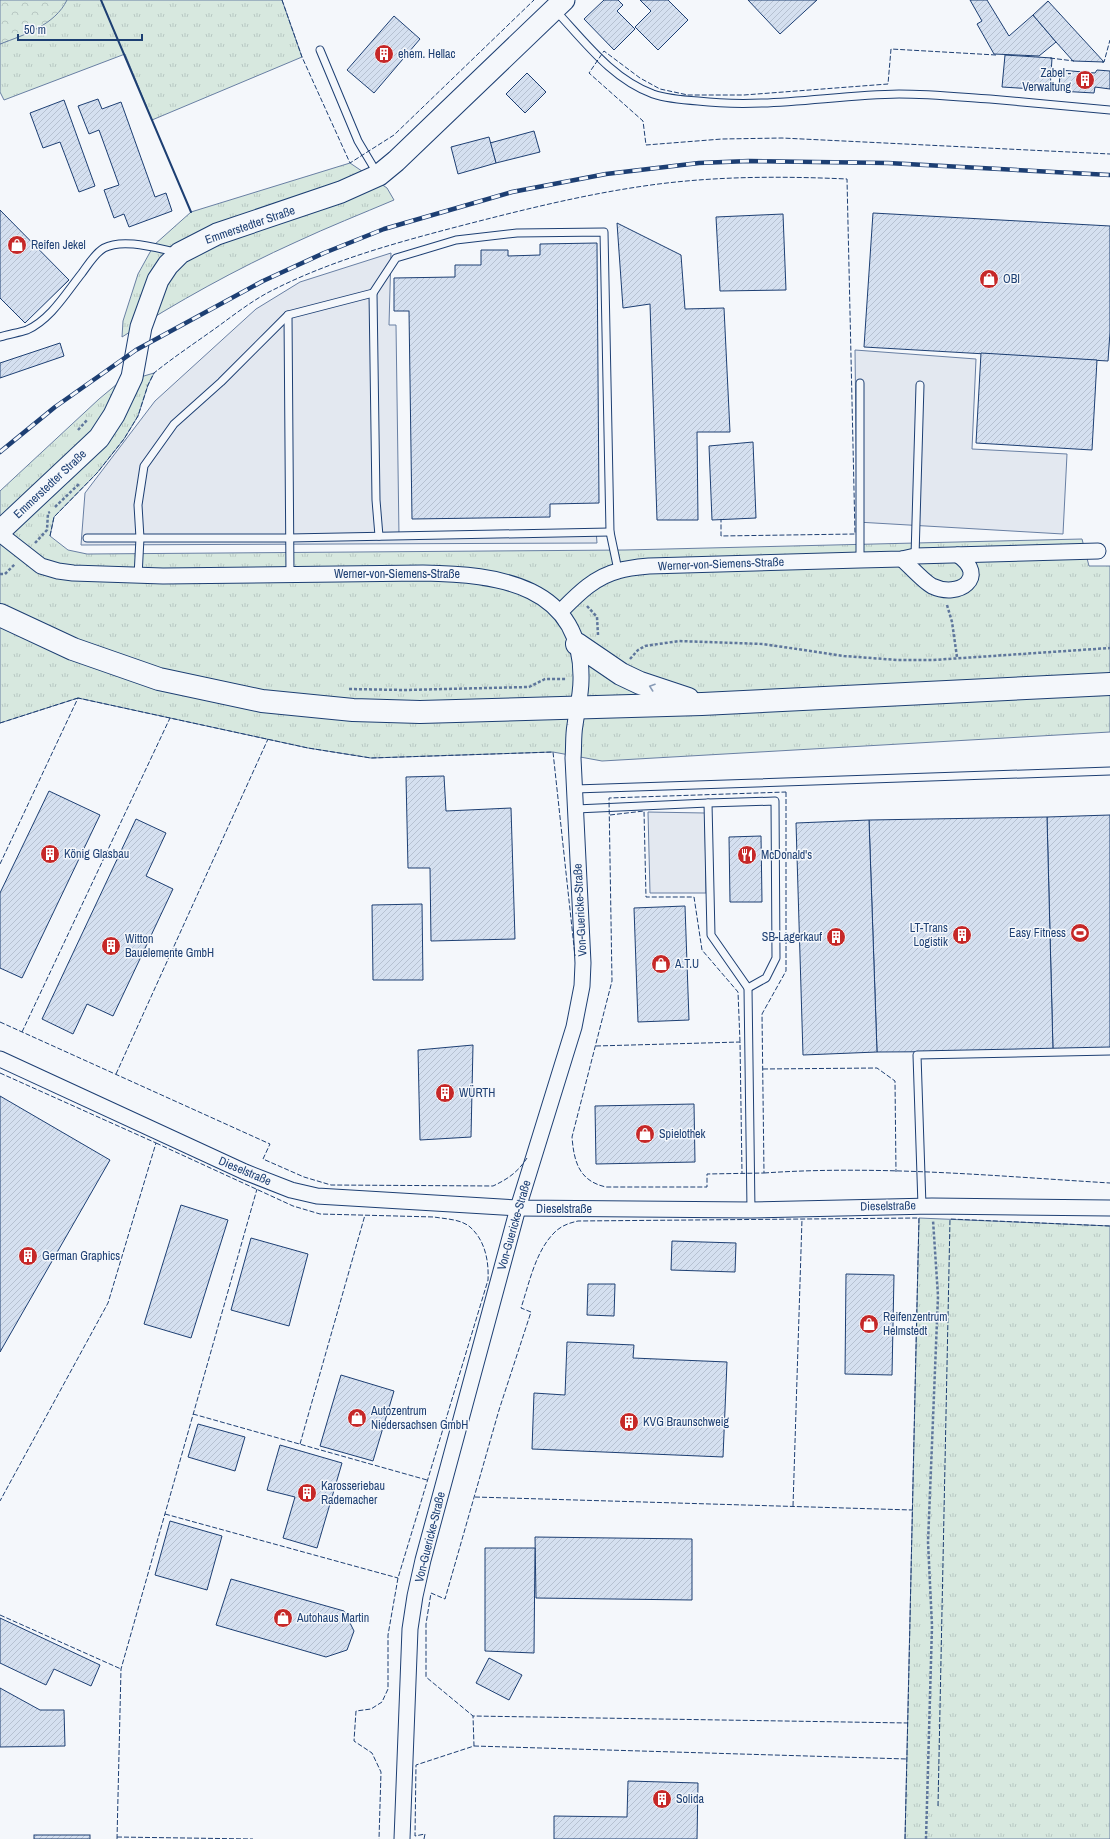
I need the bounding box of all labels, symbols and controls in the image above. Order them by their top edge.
scale bar [18,16,142,42]
text: 50 m [24,22,46,38]
building icon: ehem. Hellac [373,43,395,65]
place label: ehem. Hellac [398,46,456,62]
place label: Zabel - Verwaltung [1022,65,1072,95]
building icon: Zabel - Verwaltung [1074,69,1096,91]
street label: Emmerstedter Straße [203,202,297,248]
shop icon: Reifen Jekel [6,234,28,256]
place label: Reifen Jekel [31,237,86,253]
shop icon: OBI [978,268,1000,290]
place label: OBI [1003,271,1020,287]
street label: Emmerstedter Straße [10,446,90,522]
street label: Werner-von-Siemens-Straße [658,554,784,574]
street label: Werner-von-Siemens-Straße [334,566,460,582]
one-way arrow [649,683,656,692]
building icon: König Glasbau [39,843,61,865]
restaurant icon: McDonald's [736,844,758,866]
place label: König Glasbau [64,846,129,862]
place label: McDonald's [761,847,812,863]
street label: Von-Guericke-Straße [570,863,590,957]
place label: LT-Trans Logistik [910,920,948,950]
sports icon: Easy Fitness [1069,922,1091,944]
building icon: LT-Trans Logistik [951,924,973,946]
place label: Easy Fitness [1009,925,1066,941]
building icon: SB-Lagerkauf [825,926,847,948]
place label: SB-Lagerkauf [762,929,822,945]
place label: Witton Bauelemente GmbH [125,931,214,961]
building icon: Witton Bauelemente GmbH [100,935,122,957]
shop icon: A.T.U [650,953,672,975]
place label: A.T.U [674,956,699,972]
building icon: WÜRTH [434,1082,456,1104]
place label: WÜRTH [459,1084,495,1101]
shop icon: Spielothek [634,1123,656,1145]
place label: Spielothek [659,1126,706,1142]
street label: Dieselstraße [216,1153,274,1189]
street label: Von-Guericke-Straße [493,1178,535,1272]
street label: Dieselstraße [860,1198,916,1214]
street label: Dieselstraße [536,1201,592,1217]
building icon: German Graphics [17,1245,39,1267]
place label: German Graphics [42,1248,120,1264]
place label: Reifenzentrum Helmstedt [883,1309,948,1339]
shop icon: Reifenzentrum Helmstedt [858,1313,880,1335]
place label: Autozentrum Niedersachsen GmbH [370,1403,468,1433]
shop icon: Autozentrum Niedersachsen GmbH [346,1407,368,1429]
building icon: KVG Braunschweig [618,1411,640,1433]
place label: KVG Braunschweig [643,1414,729,1430]
place label: Karosseriebau Rademacher [321,1478,385,1508]
building icon: Karosseriebau Rademacher [296,1482,318,1504]
street label: Von-Guericke-Straße [411,1490,449,1584]
shop icon: Autohaus Martin [272,1607,294,1629]
place label: Autohaus Martin [296,1610,369,1626]
building icon: Solida [651,1788,673,1810]
place label: Solida [676,1791,704,1807]

